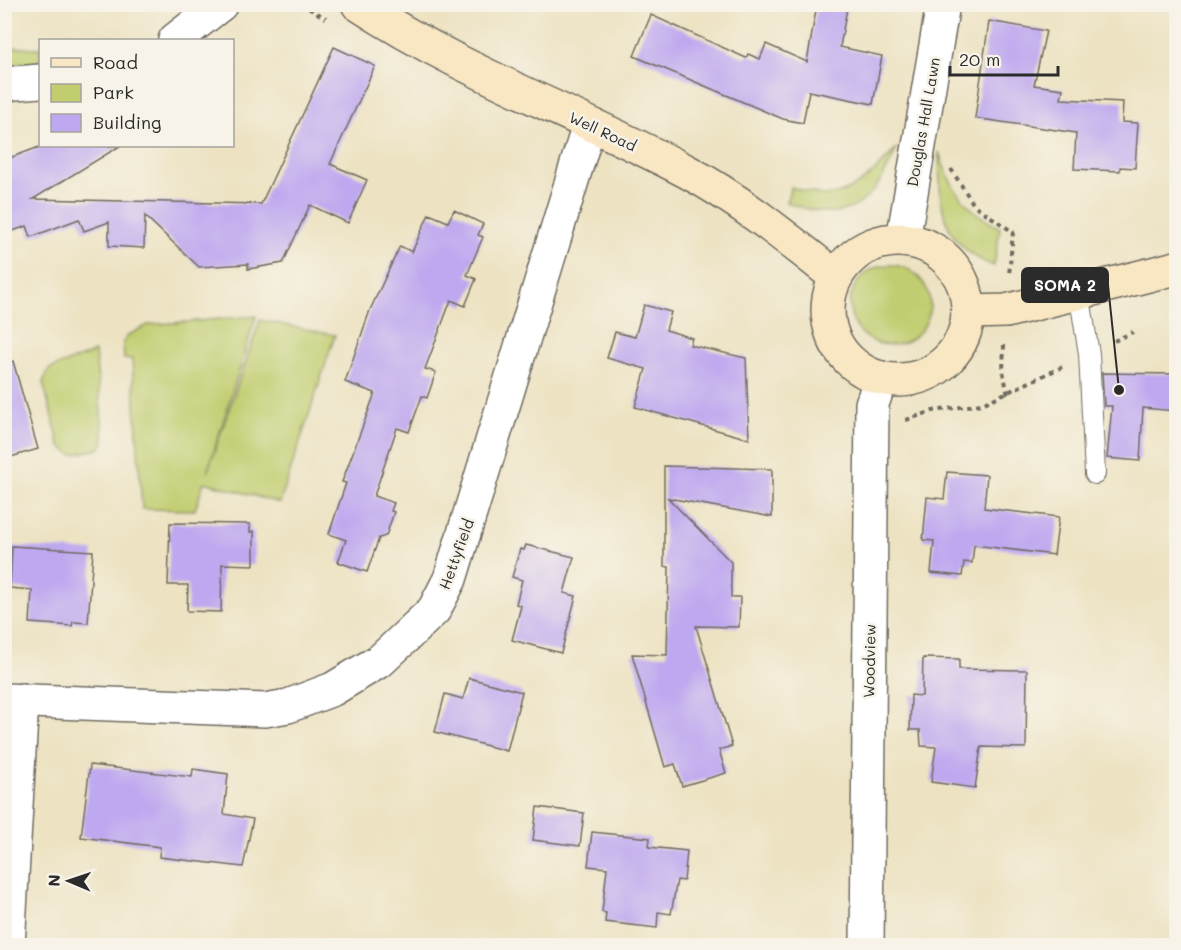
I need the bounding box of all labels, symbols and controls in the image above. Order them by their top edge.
legend [39,39,234,147]
scale bar [950,39,1058,77]
text: 20 m [959,47,1000,71]
text: Road [93,50,138,74]
street label: Douglas Hall Lawn [902,56,944,188]
text: Park [93,80,134,104]
street label: Well Road [566,107,640,155]
text: Building [93,110,161,134]
callout: SOMA 2 [1022,268,1108,302]
text: SOMA 2 [1034,274,1096,295]
street label: Hettyfield [434,516,478,592]
street label: Woodview [858,624,880,698]
north arrow [39,851,99,911]
text: N [43,874,64,887]

